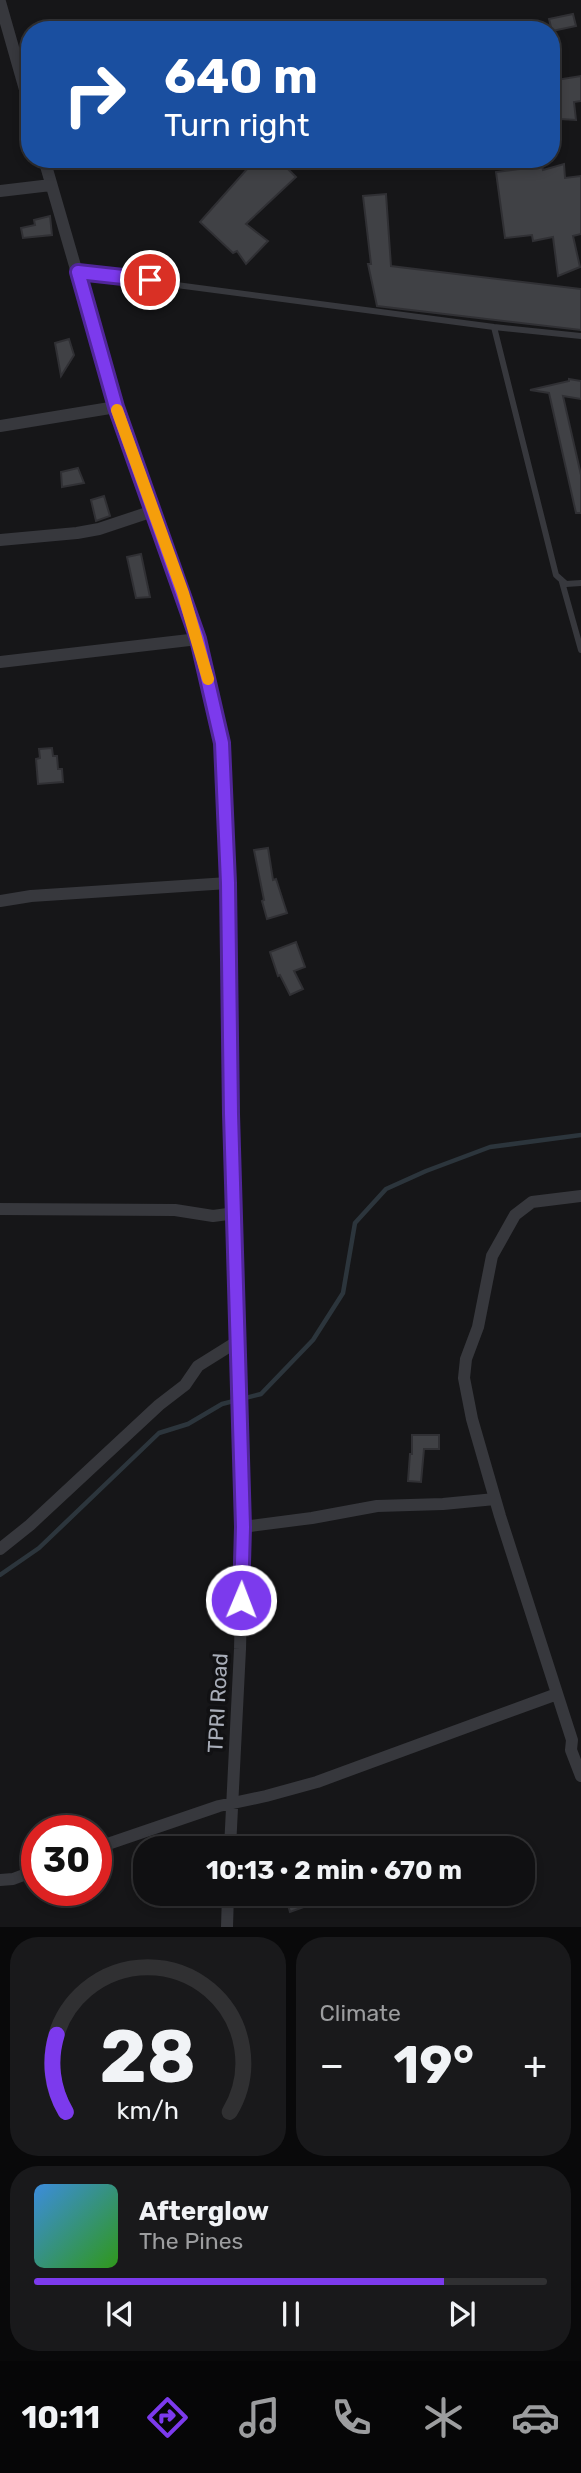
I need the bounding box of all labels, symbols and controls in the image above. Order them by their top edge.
text: 640 m [164,47,318,105]
icon: right [49,49,140,140]
text: Turn right [164,106,309,144]
pin [120,250,180,310]
icon: arrive [131,261,169,299]
position arrow [204,1563,278,1637]
street label: TPRI Road [202,1652,233,1754]
speed limit sign: 30 [21,1815,112,1906]
text: 10:13 · 2 min · 670 m [206,1855,462,1886]
text: Climate [320,1999,401,2027]
text: 28 [99,2015,196,2101]
text: 19° [393,2034,474,2096]
text: − [320,2042,344,2088]
text: + [523,2042,547,2088]
text: km/h [117,2096,179,2125]
text: Afterglow [139,2196,269,2227]
text: The Pines [139,2227,243,2255]
icon: previous [101,2295,139,2333]
icon: pause [272,2295,310,2333]
icon: next [443,2295,481,2333]
icon: directions [143,2393,192,2442]
icon: music [235,2393,284,2442]
icon: phone [327,2393,376,2442]
icon: climate [419,2393,468,2442]
icon: car [511,2393,560,2442]
text: 10:11 [21,2398,100,2436]

